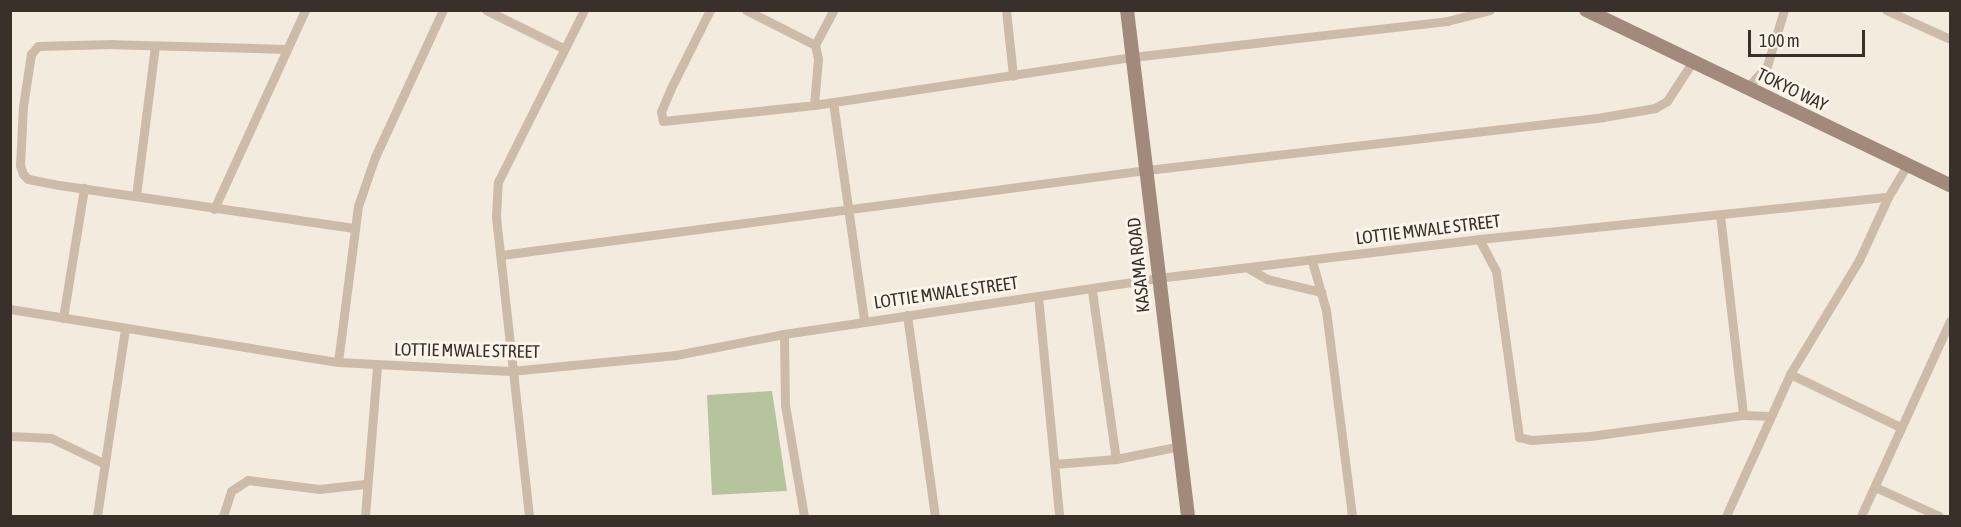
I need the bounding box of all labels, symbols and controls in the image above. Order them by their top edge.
scale bar [1751,18,1868,56]
text: 100 m [1759,30,1800,51]
street label: TOKYO WAY [1753,64,1831,116]
street label: LOTTIE MWALE STREET [1354,210,1502,250]
street label: KASAMA ROAD [1123,216,1155,314]
street label: LOTTIE MWALE STREET [872,272,1020,314]
street label: LOTTIE MWALE STREET [394,339,540,363]

